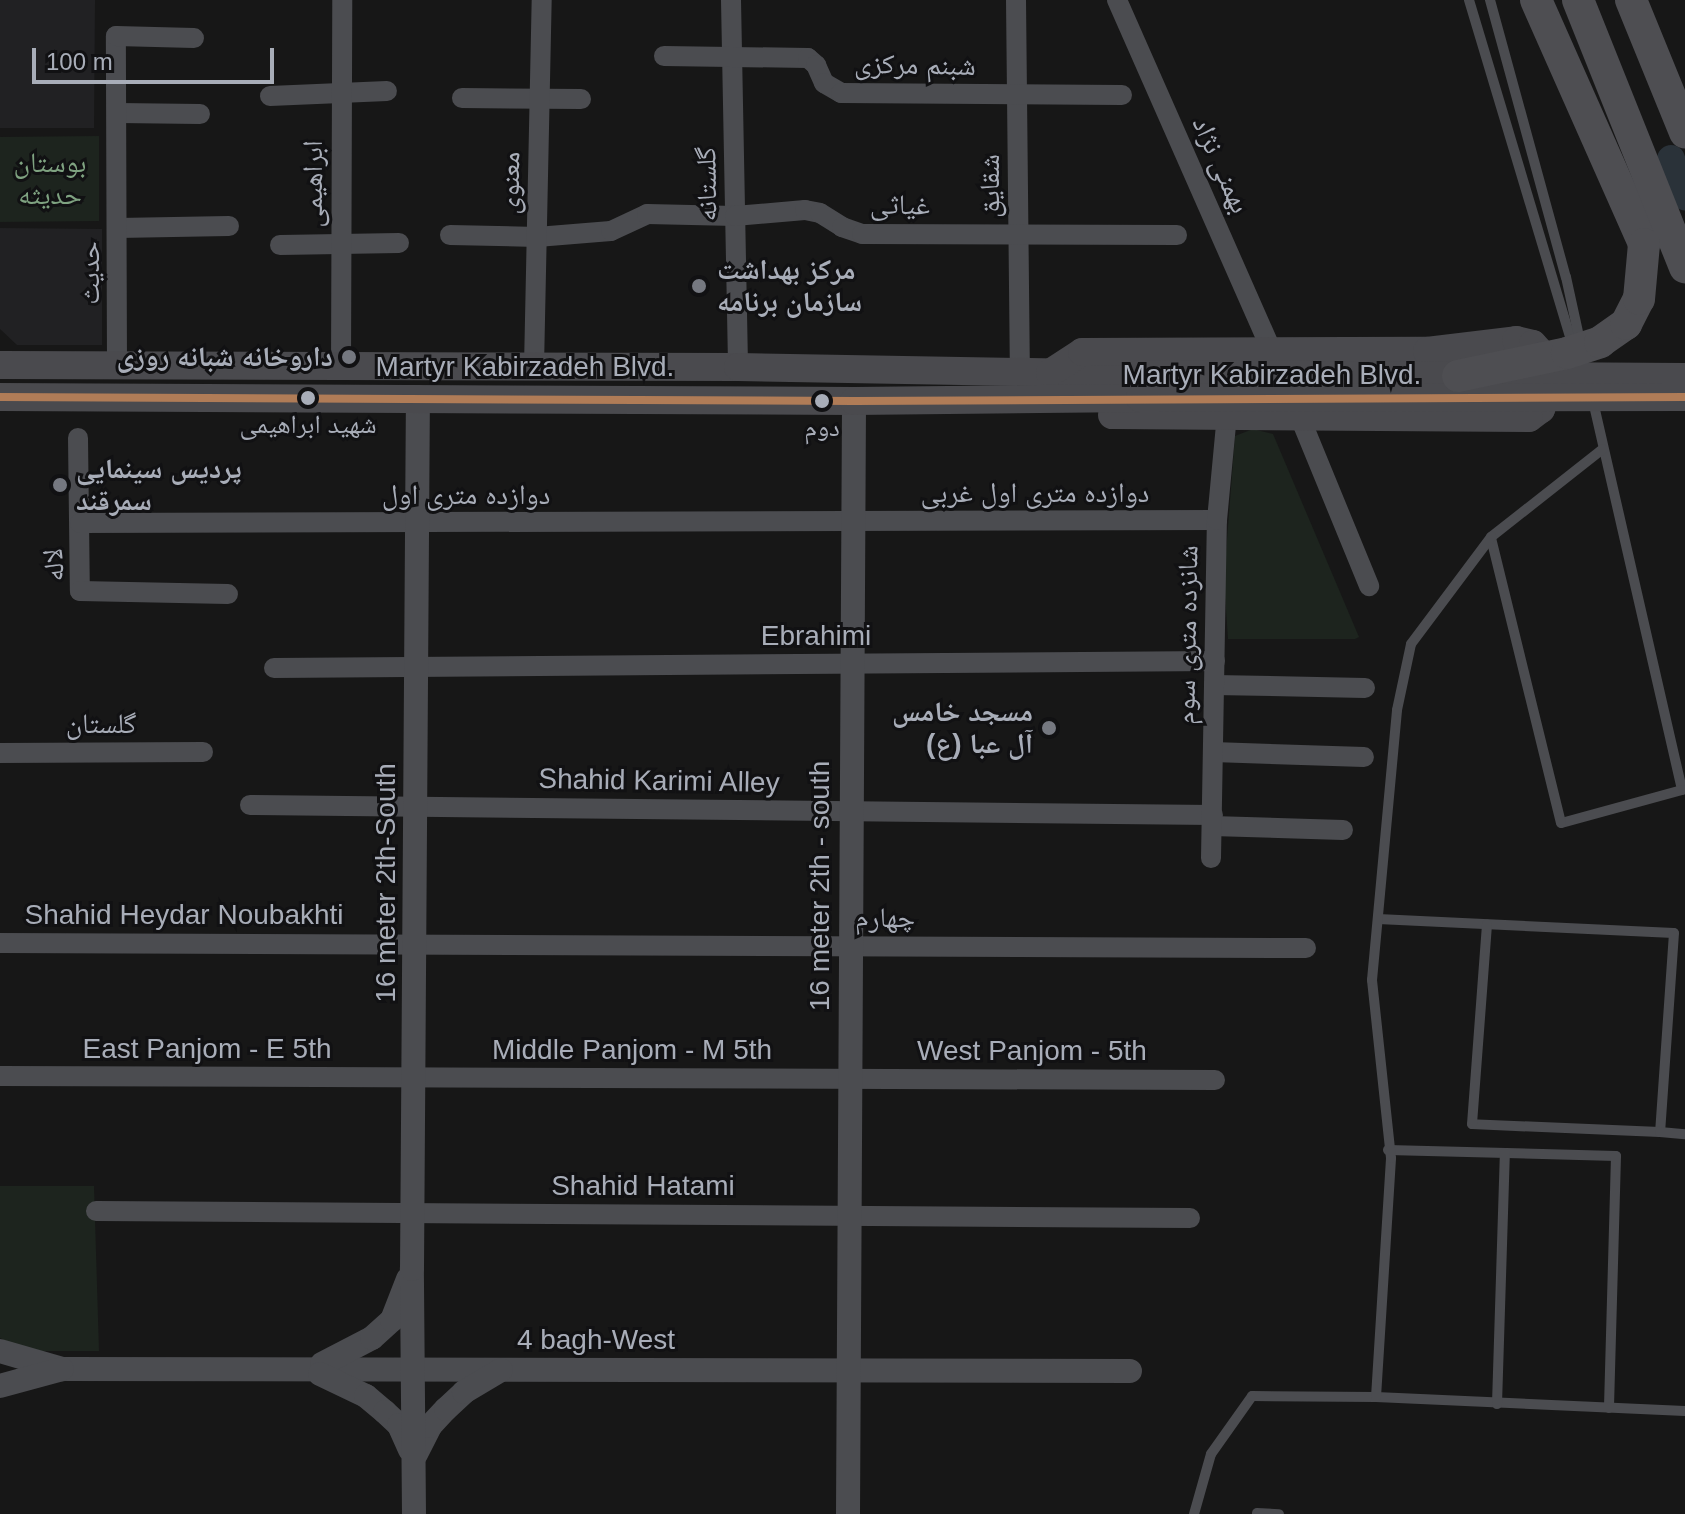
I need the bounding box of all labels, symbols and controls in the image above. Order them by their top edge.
scale bar [36,32,278,82]
street label: شبنم مرکزی [854,47,976,83]
text: 100 m [46,48,113,75]
street label: بهمنی نژاد [1185,111,1257,219]
street label: ابراهیمی [296,140,330,228]
park label: بوستان حدیثه [14,146,86,212]
street label: گلستانه [690,146,724,222]
street label: معنوی [493,151,527,215]
street label: شقایق [973,154,1007,218]
street label: غیاثی [870,188,930,222]
street label: حدیث [73,241,107,305]
place label: مرکز بهداشت سازمان برنامه [717,253,862,319]
marker: مرکز بهداشت سازمان برنامه [688,275,710,297]
place label: داروخانه شبانه روزی [116,340,333,374]
marker: داروخانه شبانه روزی [340,348,358,366]
street label: Martyr Kabirzadeh Blvd. [376,350,674,384]
street label: Martyr Kabirzadeh Blvd. [1123,358,1421,392]
marker: شهید ابراهیمی [300,390,316,406]
marker: دوم [814,393,830,409]
place label: شهید ابراهیمی [239,409,377,441]
place label: دوم [804,412,840,444]
place label: پردیس سینمایی سمرقند [76,452,242,518]
marker: پردیس سینمایی سمرقند [51,476,69,494]
street label: دوازده متری اول غربی [921,476,1149,510]
street label: دوازده متری اول [382,478,550,512]
street label: شانزده متری سوم [1169,545,1205,725]
street label: لاله [36,547,72,583]
street label: Ebrahimi [761,619,871,653]
place label: مسجد خامس آل عبا (ع) [892,695,1033,761]
street label: گلستان [66,707,136,741]
marker: مسجد خامس آل عبا (ع) [1040,719,1058,737]
street label: 16 meter 2th - south [803,761,837,1011]
street label: Shahid Karimi Alley [537,762,781,800]
street label: 16 meter 2th-South [369,763,403,1003]
street label: Shahid Heydar Noubakhti [24,898,344,932]
street label: چهارم [855,901,915,935]
street label: East Panjom - E 5th [82,1032,332,1066]
street label: Middle Panjom - M 5th [492,1033,772,1067]
street label: West Panjom - 5th [917,1034,1147,1068]
street label: Shahid Hatami [551,1169,735,1203]
street label: 4 bagh-West [517,1323,675,1357]

